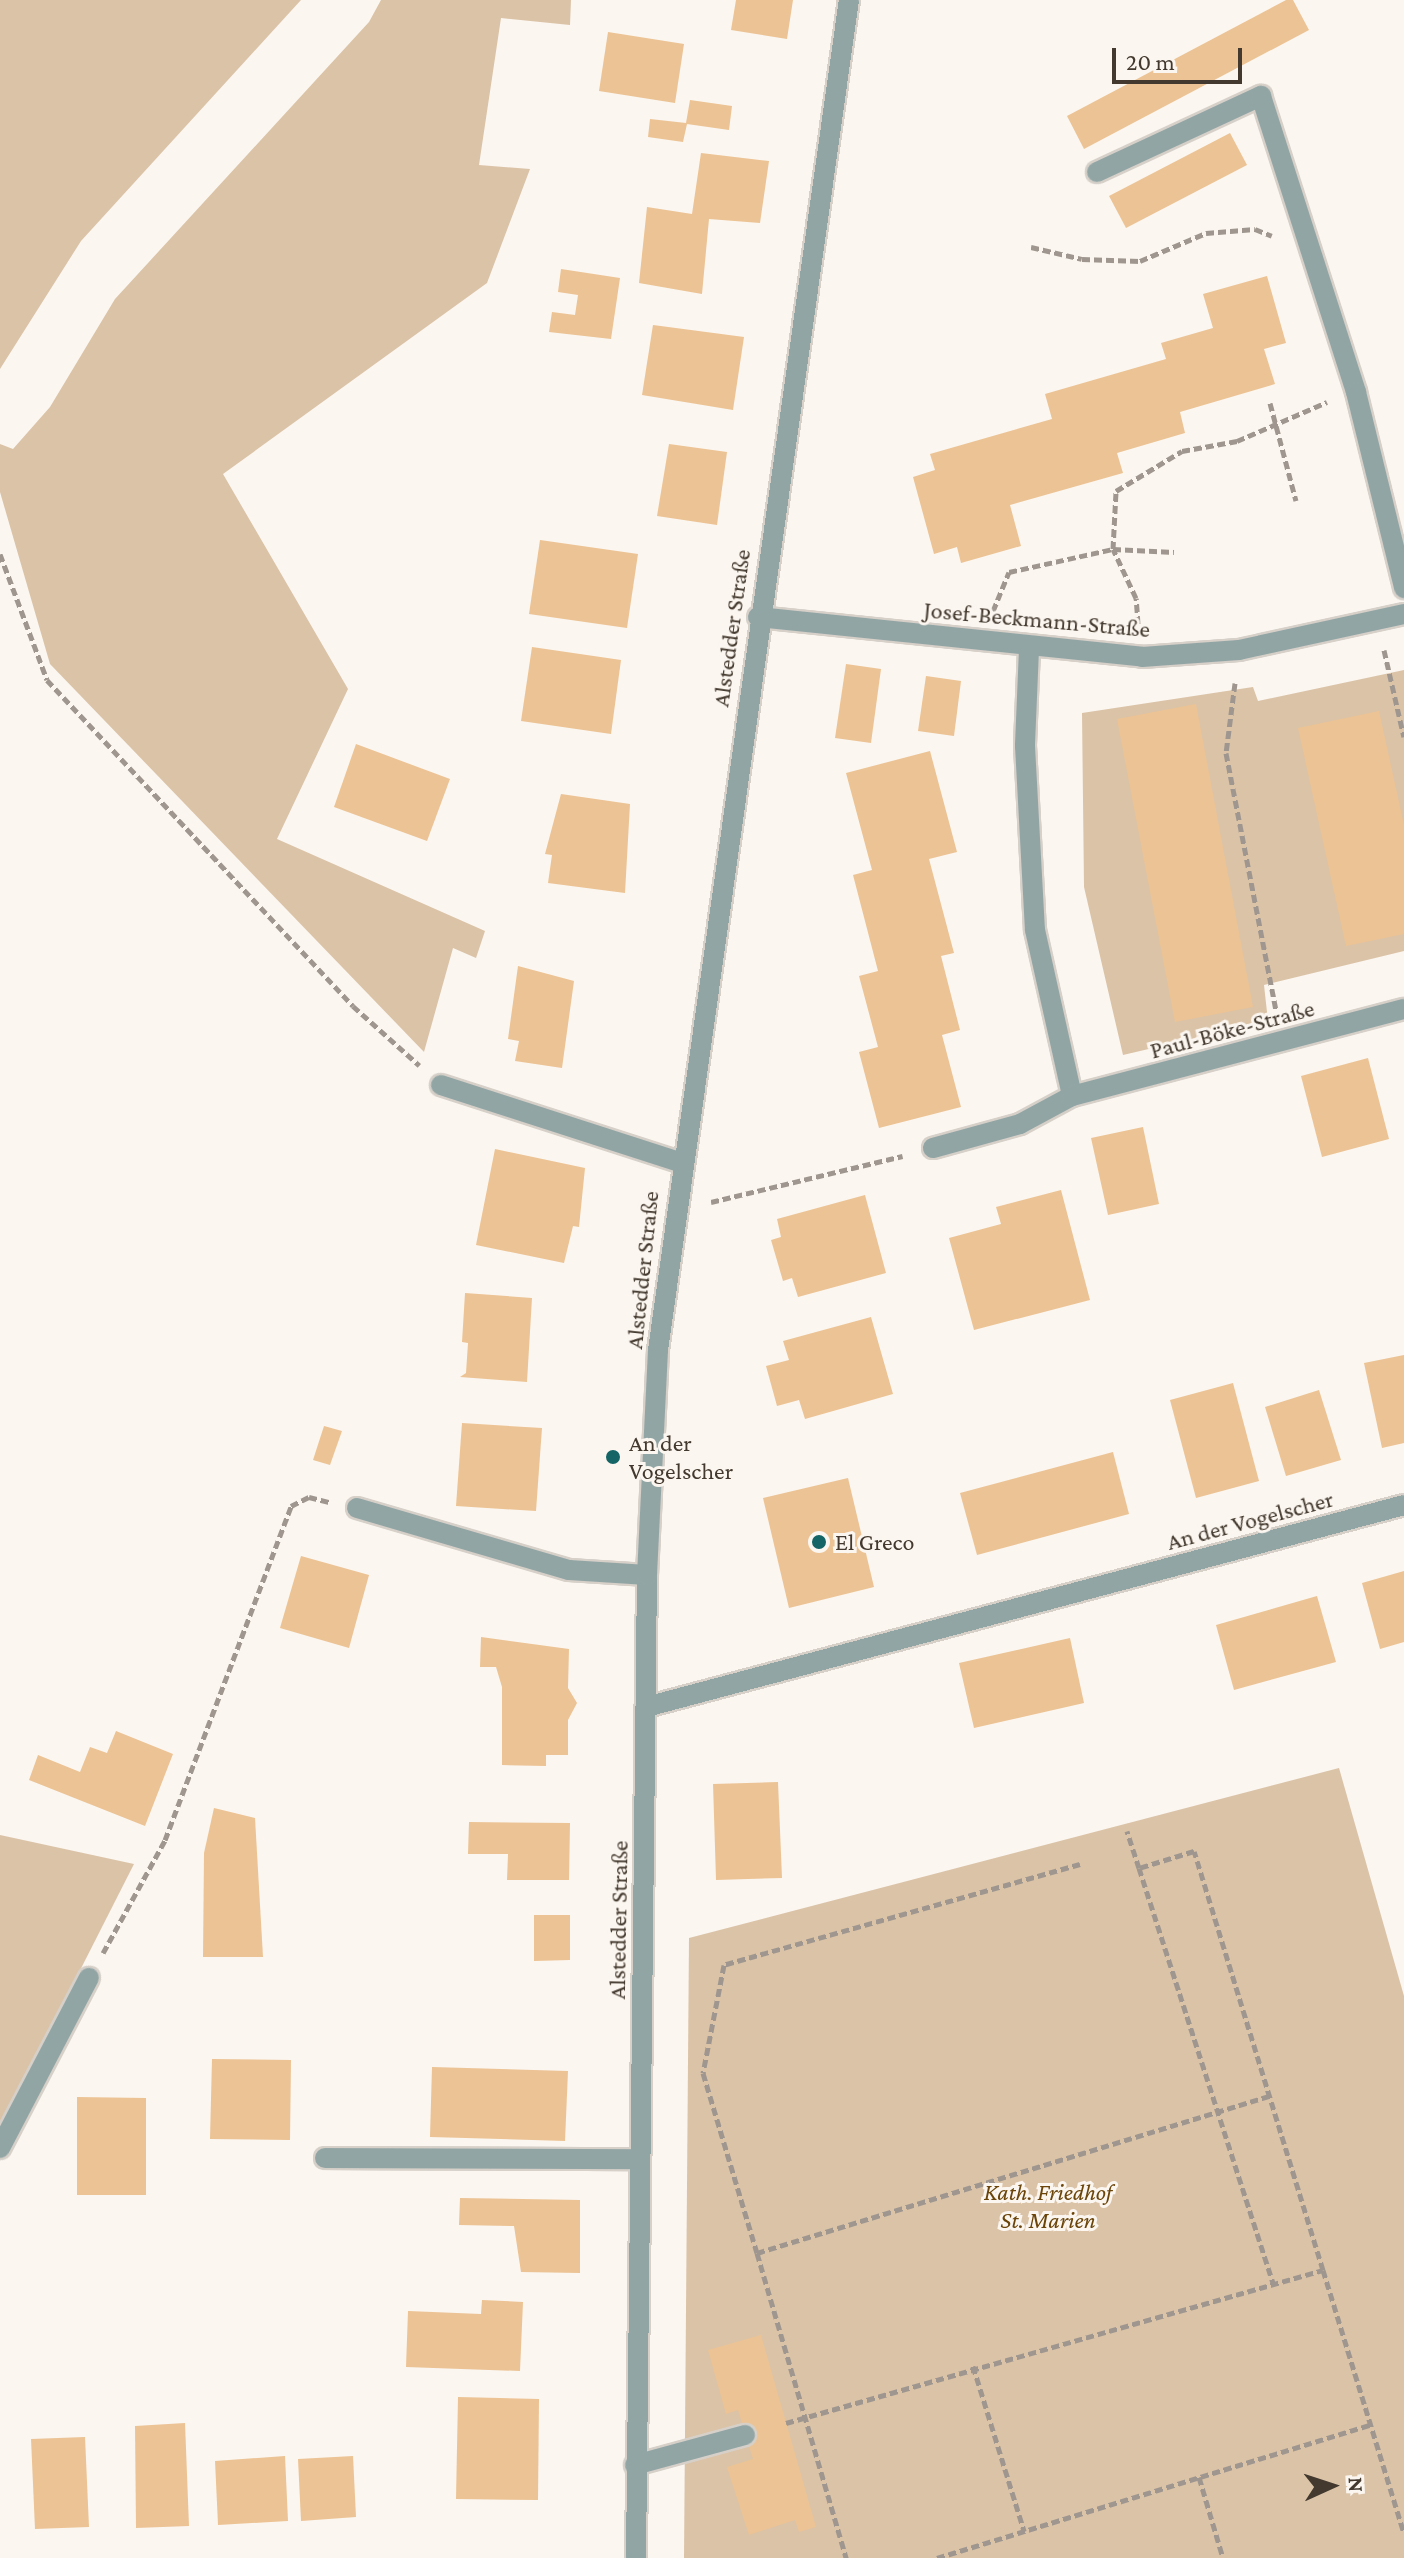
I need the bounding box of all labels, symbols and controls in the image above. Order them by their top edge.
scale bar [1116,32,1246,82]
text: 20 m [1126,48,1175,75]
street label: Alstedder Straße [706,547,756,709]
street label: Josef-Beckmann-Straße [923,595,1151,643]
street label: Paul-Böke-Straße [1147,993,1317,1065]
street label: Alstedder Straße [619,1190,665,1350]
place label: An der Vogelscher [629,1429,733,1485]
marker: An der Vogelscher [604,1448,622,1466]
street label: An der Vogelscher [1163,1484,1337,1556]
place label: El Greco [835,1528,914,1556]
marker: El Greco [810,1533,828,1551]
street label: Alstedder Straße [602,1840,634,2000]
park label: Kath. Friedhof St. Marien [984,2178,1112,2234]
north arrow [1292,2446,1372,2526]
text: N [1344,2477,1369,2493]

